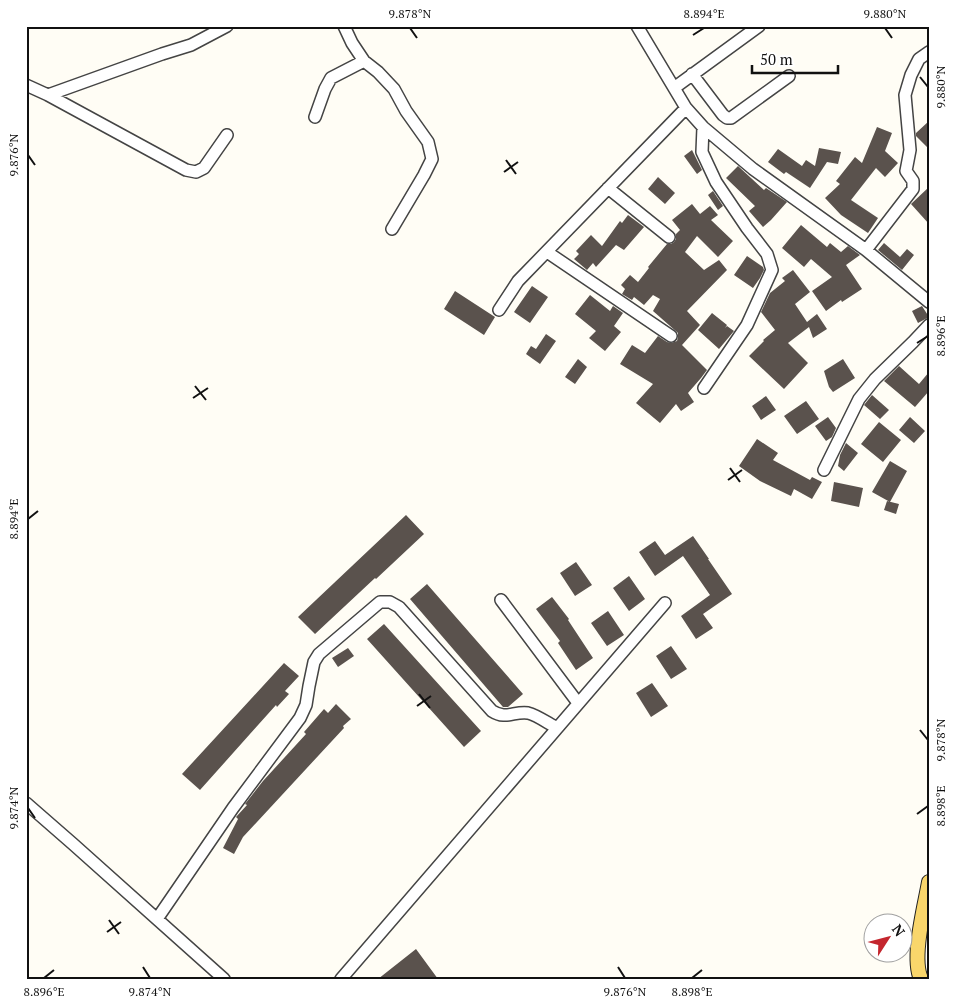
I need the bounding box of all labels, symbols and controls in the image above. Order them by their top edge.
text: 9.878°N [389,6,432,21]
text: 8.894°E [683,6,725,21]
text: 9.880°N [864,6,907,21]
scale bar [752,42,839,74]
text: 50 m [760,49,793,69]
text: 9.880°N [933,65,948,108]
text: 9.876°N [6,133,21,176]
text: 8.896°E [933,315,948,357]
text: 8.894°E [6,498,21,540]
text: 9.878°N [933,718,948,761]
text: 8.898°E [933,785,948,827]
text: 9.874°N [6,786,21,829]
north arrow [862,912,912,962]
text: N [888,920,910,940]
text: 8.896°E [23,984,65,999]
text: 9.874°N [129,984,172,999]
text: 9.876°N [604,984,647,999]
text: 8.898°E [671,984,713,999]

